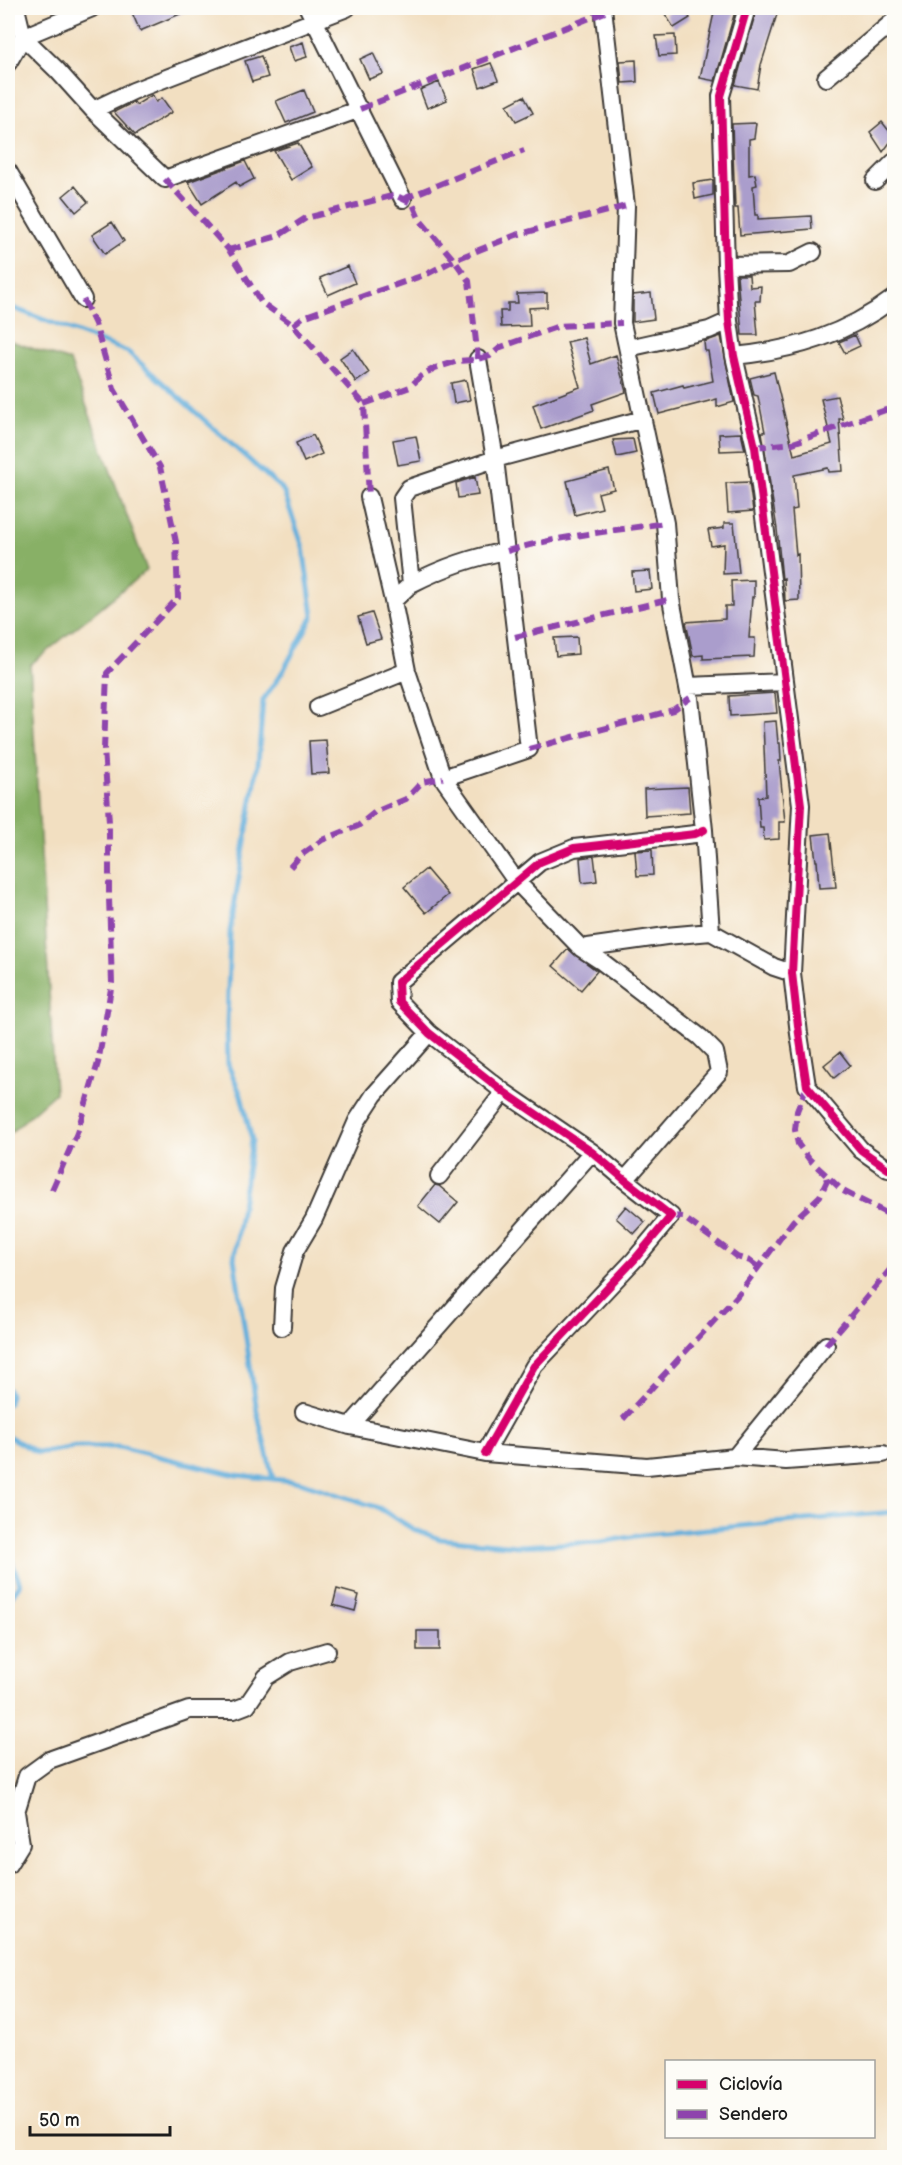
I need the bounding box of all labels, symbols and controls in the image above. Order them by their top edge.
legend [665,2060,875,2138]
text: Ciclovía [719,2074,783,2095]
scale bar [30,2099,170,2137]
text: Sendero [719,2104,788,2125]
text: 50 m [39,2110,80,2131]

